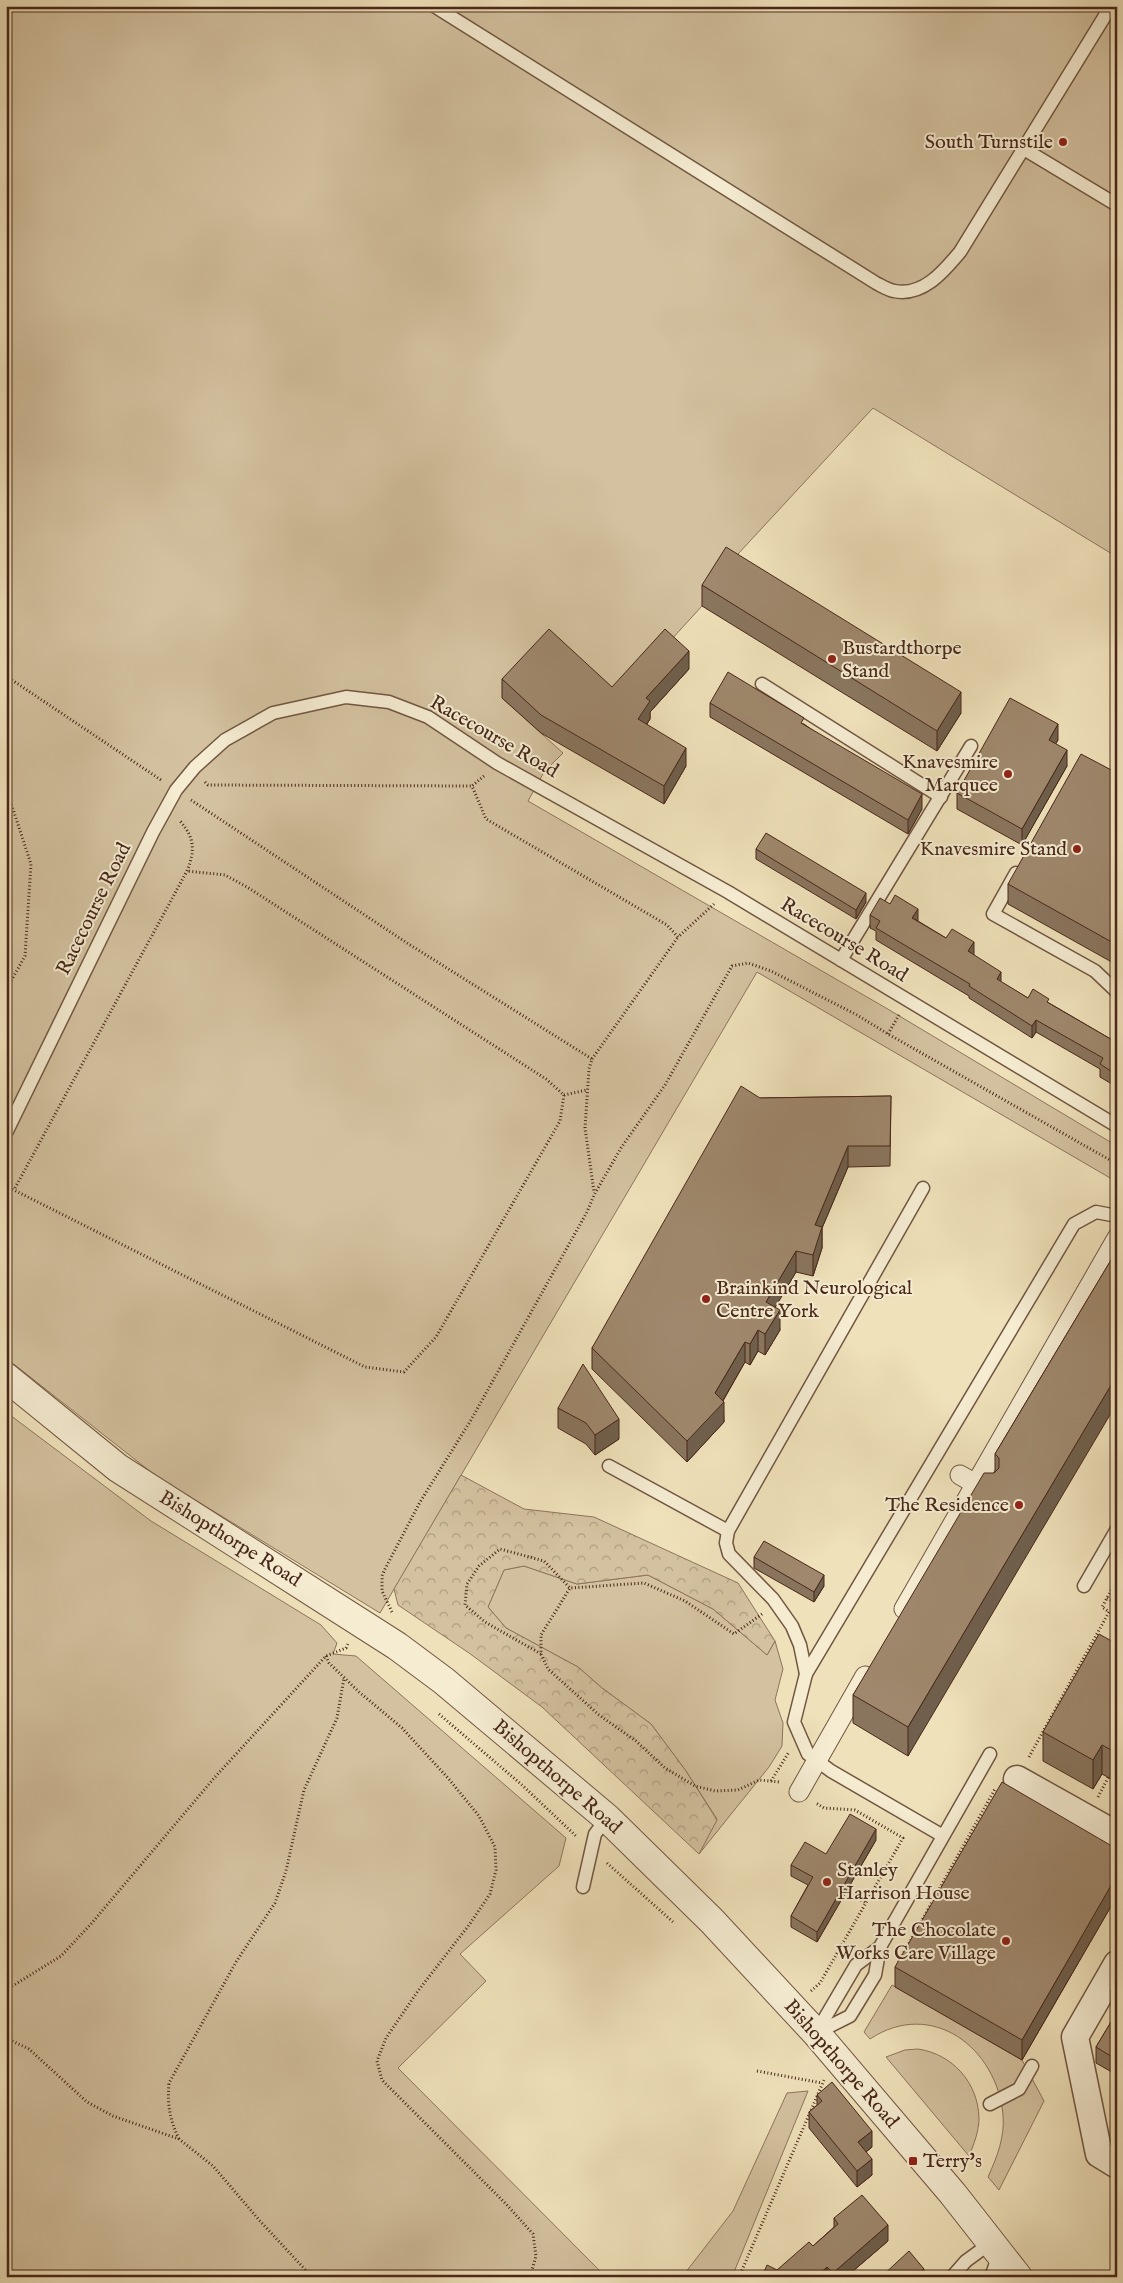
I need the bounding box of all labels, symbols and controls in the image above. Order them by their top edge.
place label: South Turnstile [925,130,1053,155]
marker: South Turnstile [1057,136,1069,148]
place label: Bustardthorpe Stand [842,636,962,684]
marker: Bustardthorpe Stand [826,653,838,665]
street label: Racecourse Road [425,690,563,784]
place label: Knavesmire Marquee [902,750,998,798]
marker: Knavesmire Marquee [1002,768,1014,780]
place label: Knavesmire Stand [920,837,1067,862]
street label: Racecourse Road [51,838,137,979]
marker: Knavesmire Stand [1071,843,1083,855]
street label: Racecourse Road [776,892,913,988]
place label: Brainkind Neurological Centre York [716,1276,913,1324]
marker: Brainkind Neurological Centre York [700,1293,712,1305]
street label: Bishopthorpe Road [154,1485,306,1593]
place label: The Residence [885,1493,1009,1518]
marker: The Residence [1013,1499,1025,1511]
street label: Bishopthorpe Road [487,1714,627,1840]
place label: Stanley Harrison House [837,1858,970,1906]
marker: Stanley Harrison House [821,1876,833,1888]
place label: The Chocolate Works Care Village [836,1918,996,1966]
marker: The Chocolate Works Care Village [1000,1935,1012,1947]
street label: Bishopthorpe Road [778,1994,904,2134]
place label: Terry's [923,2149,982,2174]
marker: Terry's [907,2155,919,2167]

